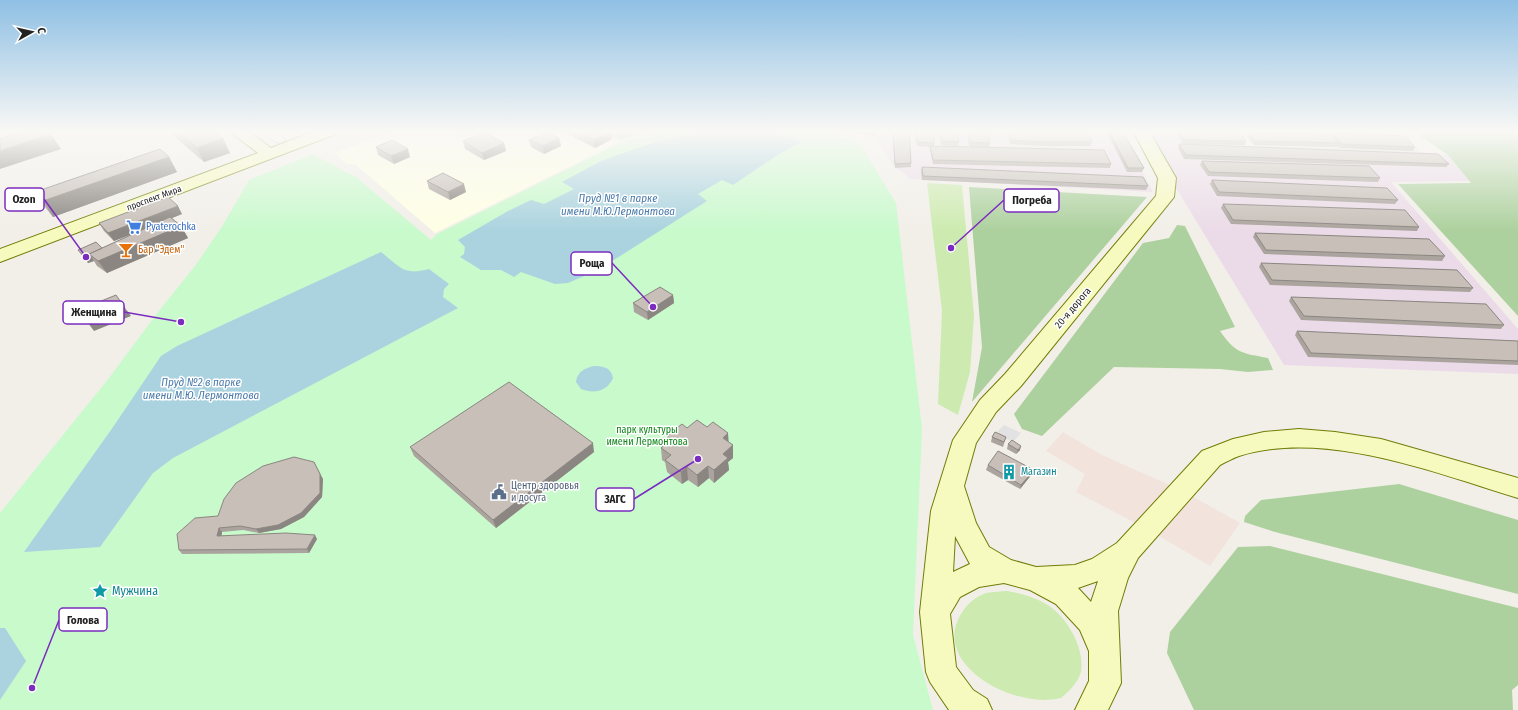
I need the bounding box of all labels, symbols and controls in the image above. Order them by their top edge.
north arrow [12,12,52,52]
text: С [35,27,48,35]
street label: проспект Мира [125,183,183,213]
callout: Ozon [5,188,44,211]
callout: Погреба [1004,189,1059,212]
water label: Пруд №1 в парке имени М.Ю.Лермонтова [561,192,675,218]
text: Ozon [13,193,36,206]
text: Погреба [1012,194,1052,207]
supermarket icon: Pyaterochka [125,218,143,236]
place label: Pyaterochka [146,221,196,233]
bar icon: Бар "Эдем" [117,241,135,259]
place label: Бар "Эдем" [138,244,184,256]
callout: Роща [571,252,612,275]
text: Роща [580,257,605,270]
street label: 20-я дорога [1052,285,1094,331]
callout: Женщина [63,301,124,324]
text: Женщина [70,306,117,319]
water label: Пруд №2 в парке имени М.Ю. Лермонтова [143,376,259,402]
park label: парк культуры имени Лермонтова [606,424,688,448]
building icon: Магазин [1000,463,1018,481]
place label: Магазин [1021,466,1057,478]
place label: Центр здоровья и досуга [511,480,579,504]
public building icon: Центр здоровья и досуга [490,483,508,501]
callout: ЗАГС [596,488,634,511]
text: ЗАГС [603,493,626,506]
place icon: Мужчина [91,582,109,600]
place label: Мужчина [112,584,158,598]
callout: Голова [59,608,107,631]
text: Голова [67,614,100,627]

